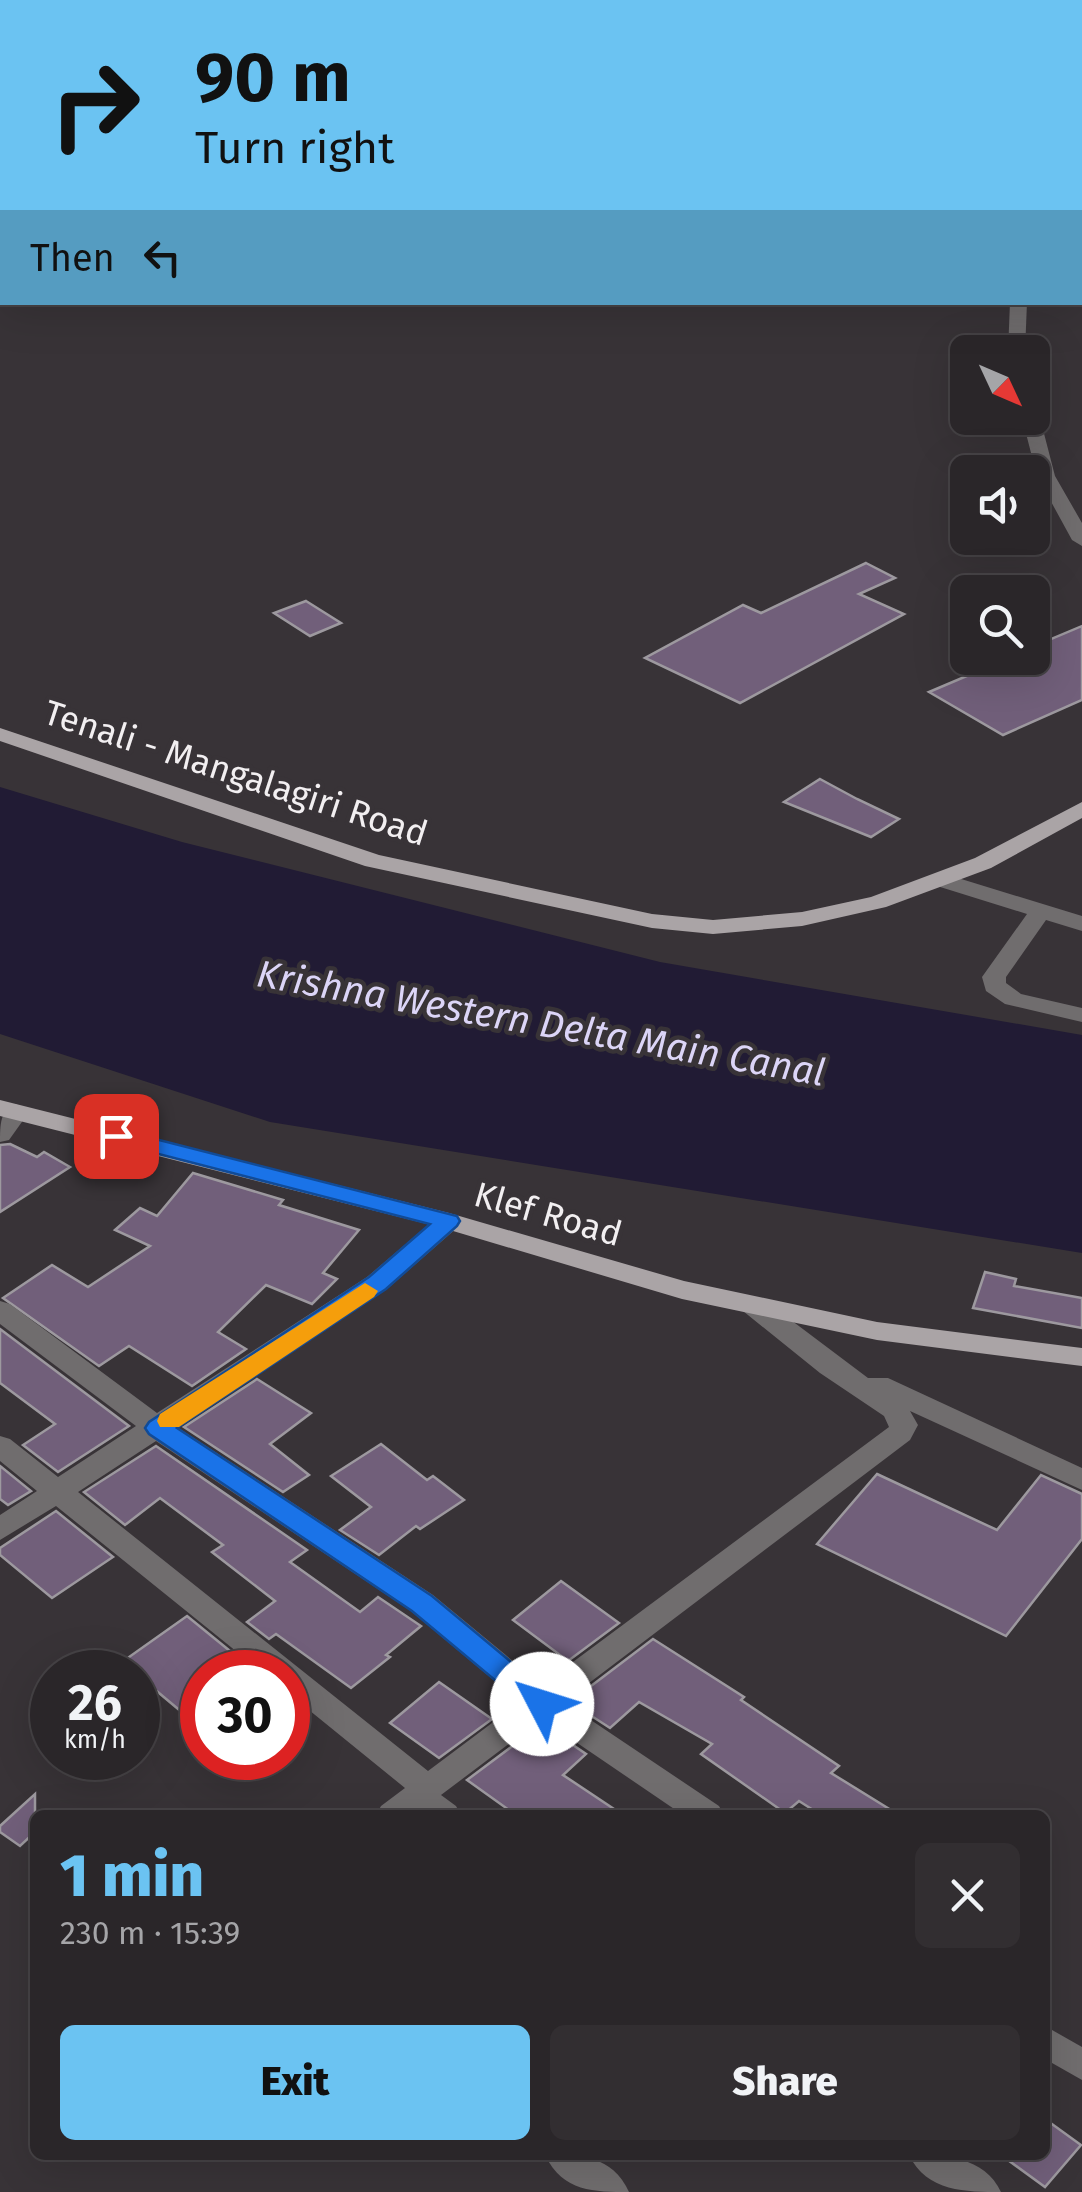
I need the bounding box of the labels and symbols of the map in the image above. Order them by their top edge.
north arrow [950,335,1050,435]
street label: Tenali - Mangalagiri Road [39,691,433,855]
water label: Krishna Western Delta Main Canal [253,950,829,1096]
pin [74,1094,159,1179]
street label: Klef Road [469,1173,627,1255]
speed limit sign: 30 [180,1650,310,1780]
position arrow [490,1652,594,1756]

